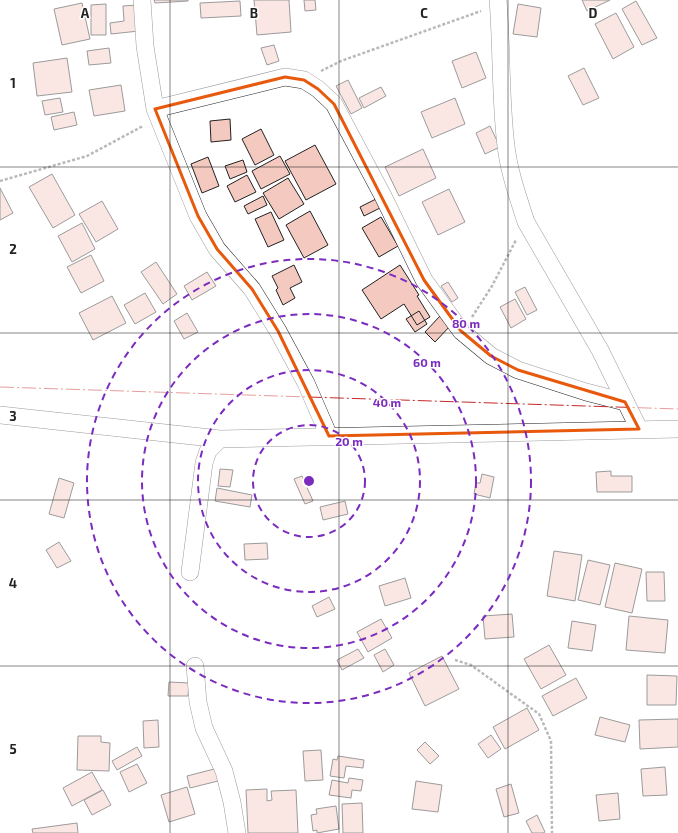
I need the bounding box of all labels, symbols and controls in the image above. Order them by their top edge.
text: A [81,5,90,21]
text: B [250,5,258,21]
text: C [420,5,428,21]
text: D [589,5,598,21]
text: 1 [10,75,16,91]
text: 2 [9,241,17,257]
text: 80 m [452,316,480,330]
text: 60 m [413,355,441,369]
text: 40 m [373,395,401,409]
text: 3 [9,408,17,424]
text: 20 m [335,434,363,448]
centre of rings [302,474,316,488]
text: 4 [9,575,17,591]
text: 5 [9,741,17,757]

